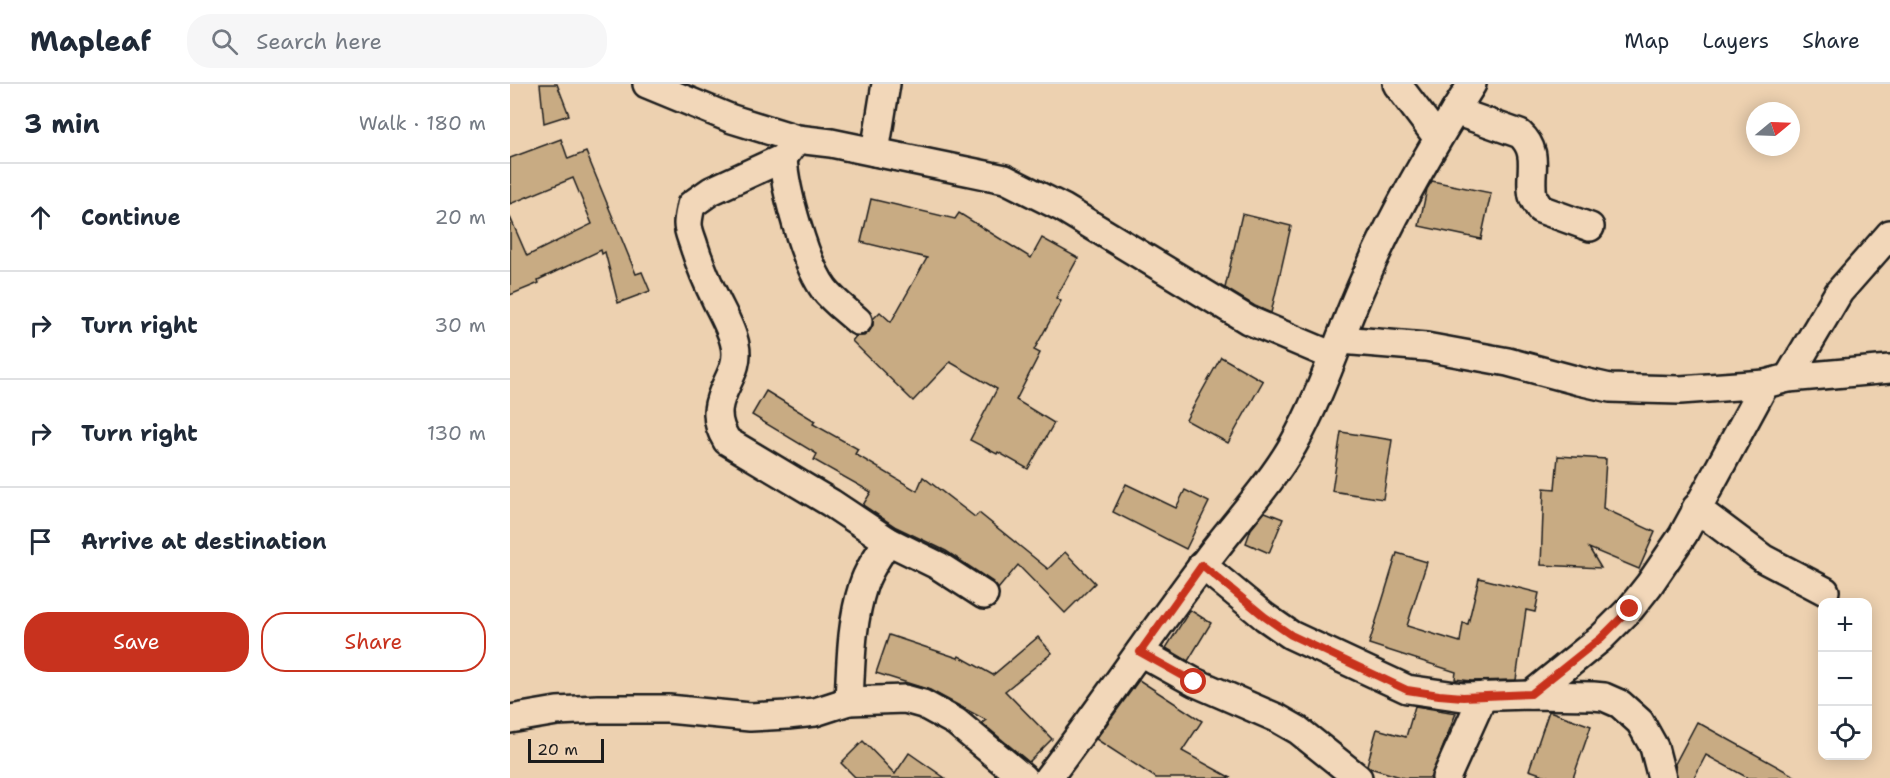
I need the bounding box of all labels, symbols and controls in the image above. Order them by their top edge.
search box [187,14,607,68]
text: Mapleaf [30,22,151,60]
icon: search [208,25,241,58]
text: Search here [256,27,382,56]
text: Map [1624,27,1669,55]
text: Layers [1702,27,1769,55]
text: Share [1802,27,1860,55]
north arrow [1746,102,1800,156]
text: 3 min [24,106,100,141]
text: Walk · 180 m [359,110,486,136]
icon: ahead [24,201,57,234]
text: Continue [81,203,181,232]
text: 20 m [435,204,486,230]
icon: right [24,309,57,342]
text: Turn right [81,311,198,340]
text: 30 m [434,312,486,338]
icon: right [24,417,57,450]
text: Turn right [81,419,198,448]
text: 130 m [427,420,486,446]
icon: arrive [24,525,57,558]
text: Arrive at destination [81,527,327,556]
route end [1616,595,1642,621]
map controls [1818,598,1872,760]
button: + [1818,598,1872,652]
button: Save [24,612,249,672]
button: Share [261,612,486,672]
button: − [1818,652,1872,706]
route start [1180,668,1206,694]
button: locate [1818,706,1872,760]
scale bar [528,736,604,764]
text: 20 m [537,739,578,760]

